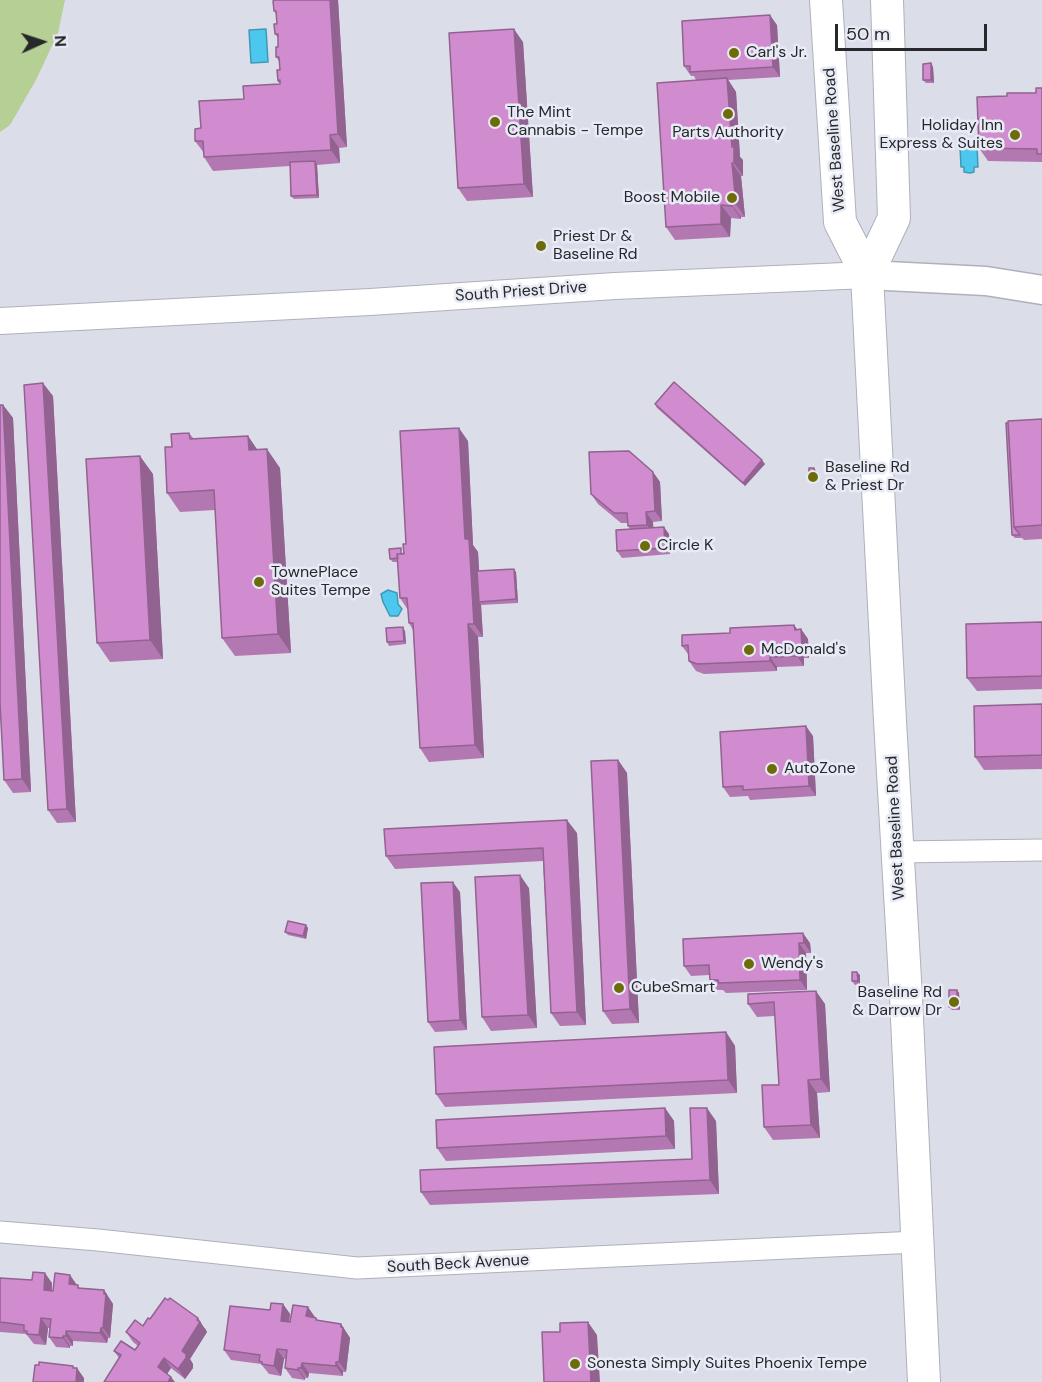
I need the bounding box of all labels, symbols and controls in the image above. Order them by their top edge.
north arrow [12,12,72,72]
scale bar [838,12,990,50]
text: 50 m [846,22,890,46]
text: N [50,35,71,47]
place label: Carl's Jr. [746,43,807,63]
marker: Carl's Jr. [727,46,741,60]
street label: West Baseline Road [820,67,850,213]
place label: The Mint Cannabis - Tempe [507,103,643,141]
marker: Parts Authority [721,107,735,121]
marker: The Mint Cannabis - Tempe [488,115,502,129]
place label: Holiday Inn Express & Suites [880,116,1003,154]
place label: Parts Authority [672,123,784,143]
marker: Holiday Inn Express & Suites [1008,128,1022,142]
place label: Boost Mobile [624,188,720,208]
marker: Boost Mobile [725,191,739,205]
place label: Priest Dr & Baseline Rd [553,227,637,265]
marker: Priest Dr & Baseline Rd [534,239,548,253]
street label: South Priest Drive [455,278,587,306]
place label: Baseline Rd & Priest Dr [825,458,909,496]
marker: Baseline Rd & Priest Dr [806,470,820,484]
place label: Circle K [657,536,713,556]
marker: Circle K [638,539,652,553]
place label: TownePlace Suites Tempe [271,563,371,601]
marker: TownePlace Suites Tempe [252,575,266,589]
place label: McDonald's [761,640,846,660]
marker: McDonald's [742,643,756,657]
street label: West Baseline Road [883,755,909,901]
place label: AutoZone [784,759,856,779]
marker: AutoZone [765,762,779,776]
place label: Wendy's [761,954,823,974]
marker: Wendy's [742,957,756,971]
place label: CubeSmart [631,978,715,998]
marker: CubeSmart [612,981,626,995]
place label: Baseline Rd & Darrow Dr [852,983,942,1021]
marker: Baseline Rd & Darrow Dr [947,995,961,1009]
street label: South Beck Avenue [386,1251,530,1277]
place label: Sonesta Simply Suites Phoenix Tempe [587,1354,867,1374]
marker: Sonesta Simply Suites Phoenix Tempe [568,1357,582,1371]

